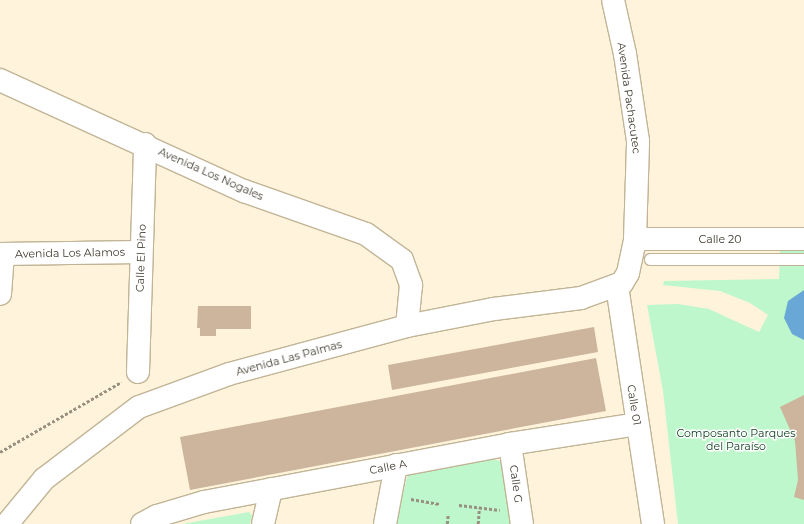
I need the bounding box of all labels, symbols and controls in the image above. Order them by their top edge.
street label: Avenida Pachacutec [615,42,643,154]
street label: Avenida Los Nogales [156,145,266,203]
street label: Calle El Pino [133,224,149,292]
street label: Calle 20 [698,232,742,246]
street label: Avenida Los Alamos [15,245,125,261]
street label: Avenida Las Palmas [235,337,343,379]
street label: Calle 01 [624,384,644,426]
park label: Composanto Parques del Paraíso [676,427,796,453]
street label: Calle A [368,457,408,477]
street label: Calle G [507,464,525,504]

